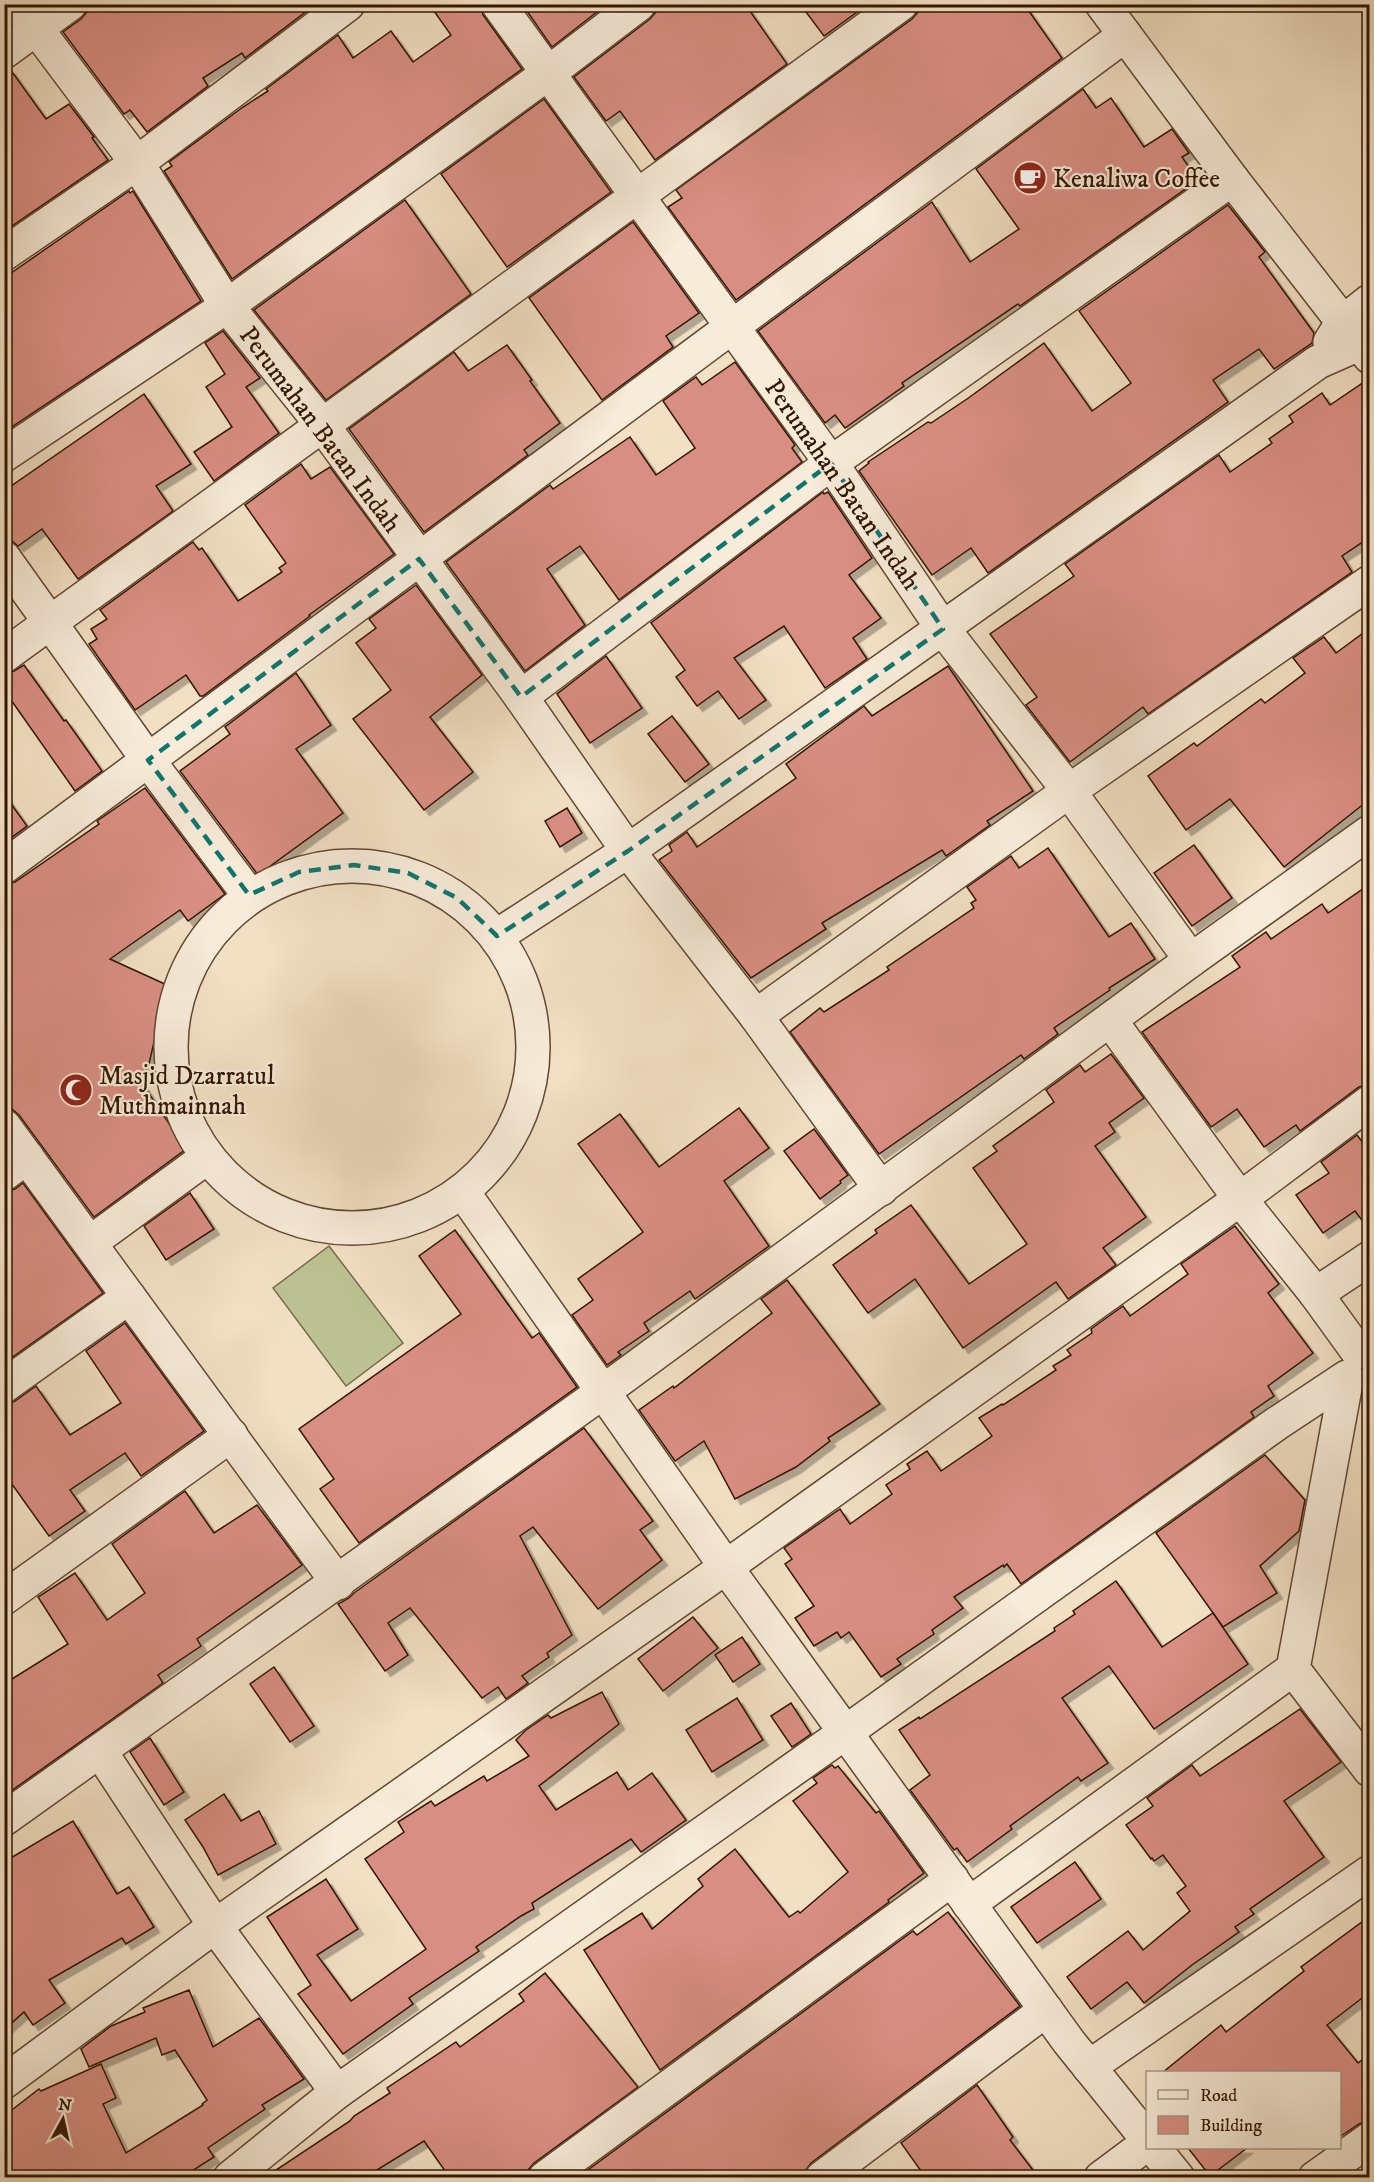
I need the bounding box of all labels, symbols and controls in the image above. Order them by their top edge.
cafe icon: Kenaliwa Coffee [1012,160,1048,196]
place label: Kenaliwa Coffee [1053,163,1220,196]
street label: Perumahan Batan Indah [231,320,408,540]
street label: Perumahan Batan Indah [757,373,927,597]
place label: Masjid Dzarratul Muthmainnah [99,1060,275,1123]
mosque icon: Masjid Dzarratul Muthmainnah [58,1072,94,1108]
legend [1146,2071,1341,2149]
text: Road [1200,2085,1237,2107]
north arrow [33,2089,93,2149]
text: N [57,2094,73,2116]
text: Building [1200,2115,1262,2137]

